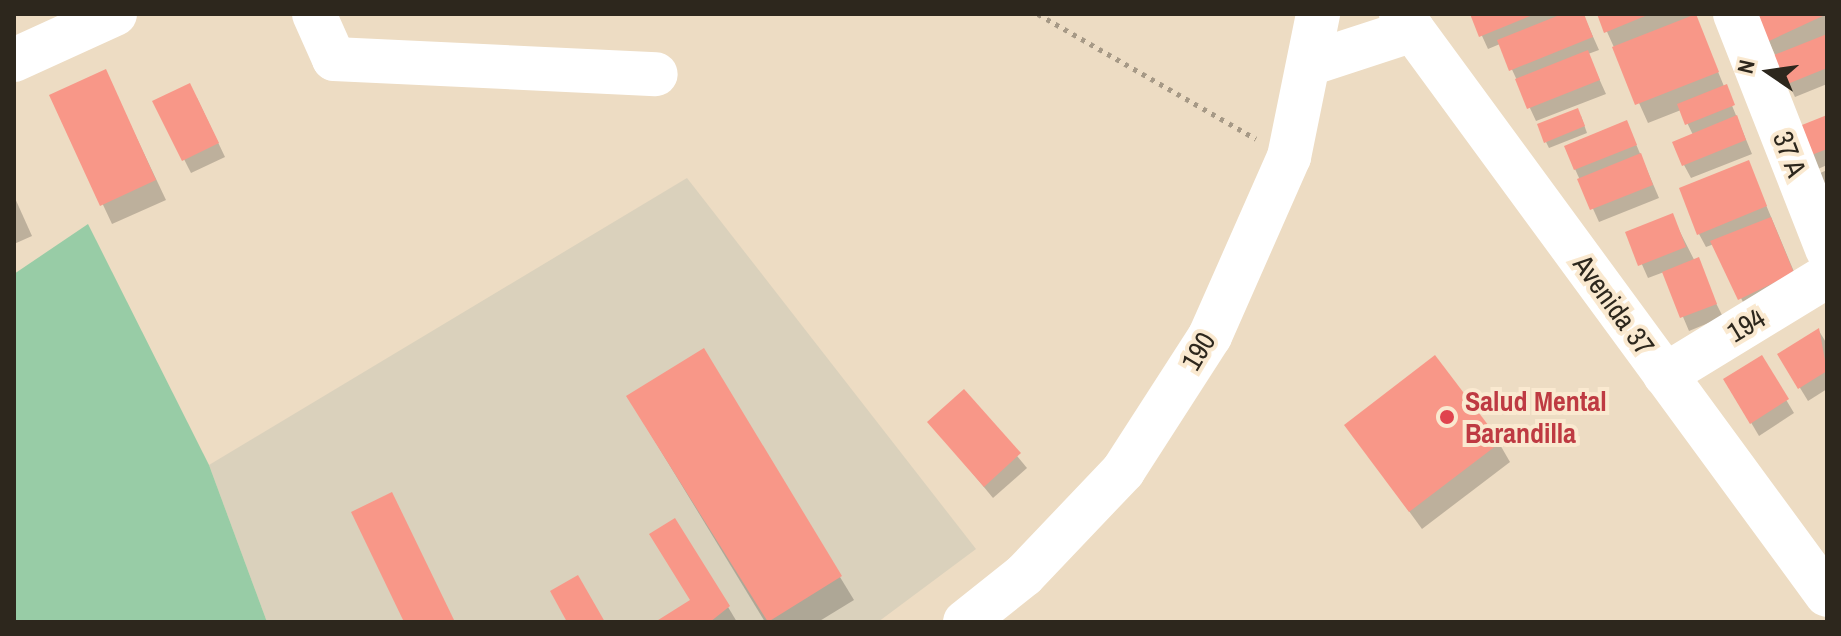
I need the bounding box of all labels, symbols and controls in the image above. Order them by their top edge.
north arrow [1729,32,1809,112]
text: N [1730,57,1762,76]
street label: 37 A [1766,126,1814,182]
street label: Avenida 37 [1566,248,1662,362]
street label: 194 [1721,301,1771,349]
street label: 190 [1174,326,1222,376]
place label: Salud Mental Barandilla [1465,384,1607,450]
marker: Salud Mental Barandilla [1436,406,1458,428]

